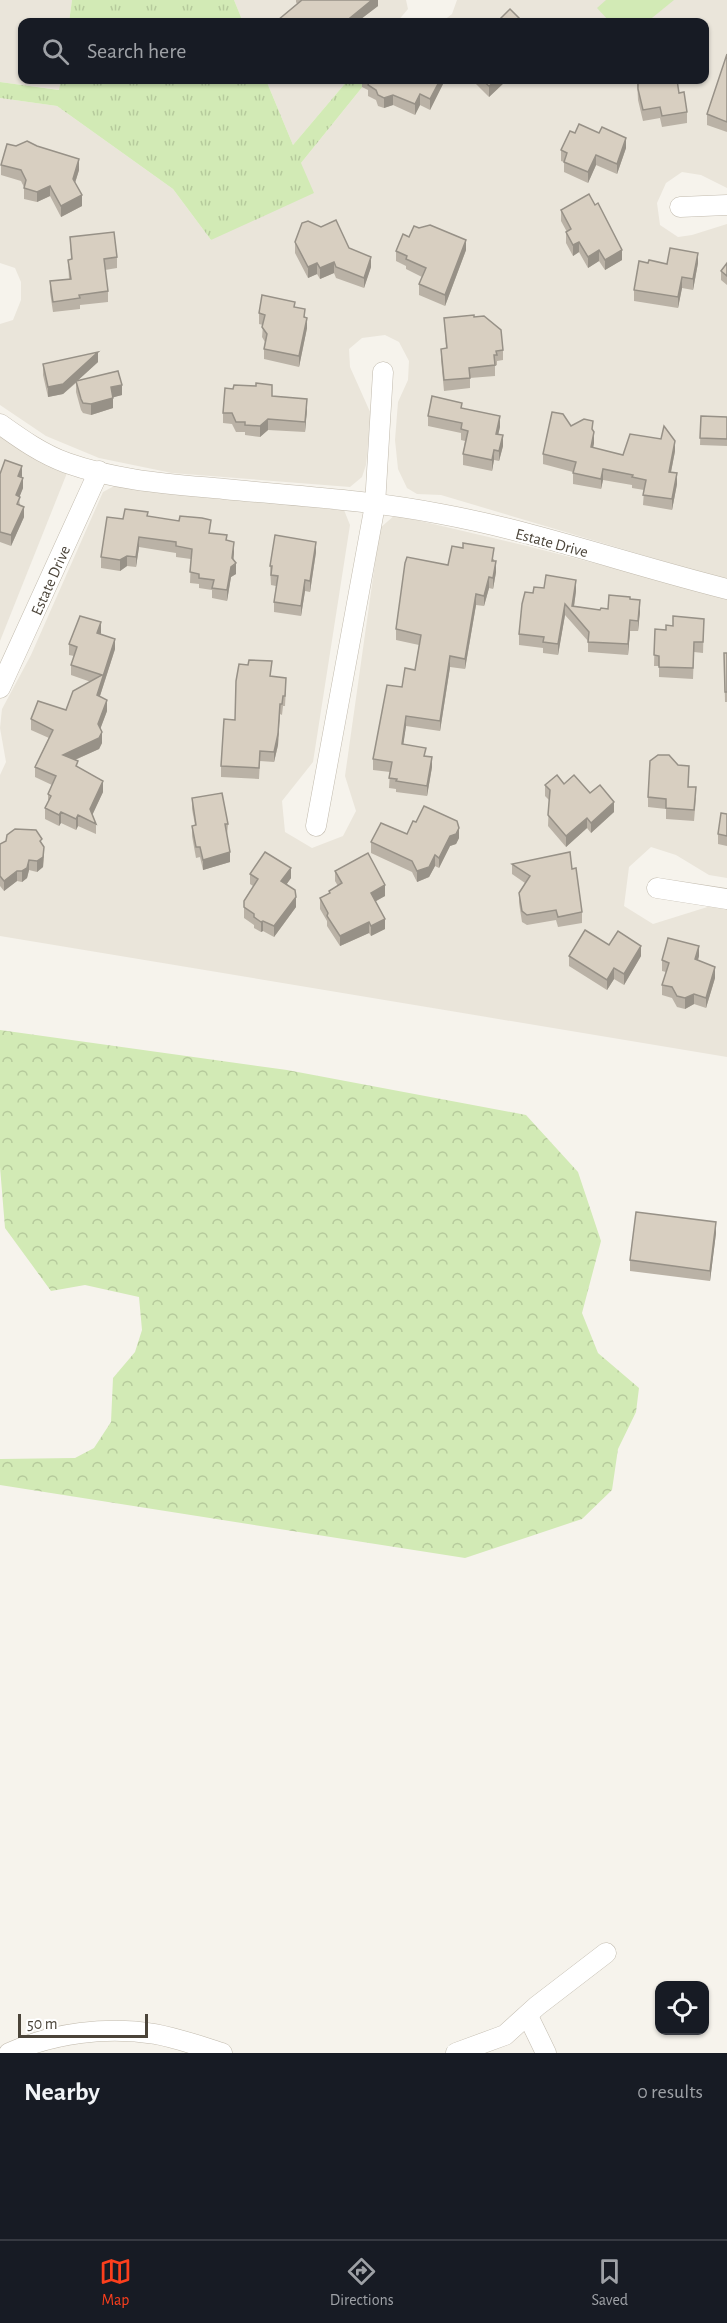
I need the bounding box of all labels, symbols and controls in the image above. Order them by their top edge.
search box [18,18,709,84]
icon: search [39,35,72,68]
text: Search here [87,40,186,62]
street label: Estate Drive [514,526,590,560]
street label: Estate Drive [28,543,73,618]
map controls [655,1981,709,2035]
button: locate [655,1981,709,2035]
scale bar [18,2011,148,2038]
text: 50 m [27,2016,58,2032]
text: Nearby [24,2079,100,2105]
text: 0 results [637,2082,703,2102]
tab: Map [99,2255,132,2310]
tab: Directions [330,2255,394,2310]
tab: Saved [591,2255,628,2310]

